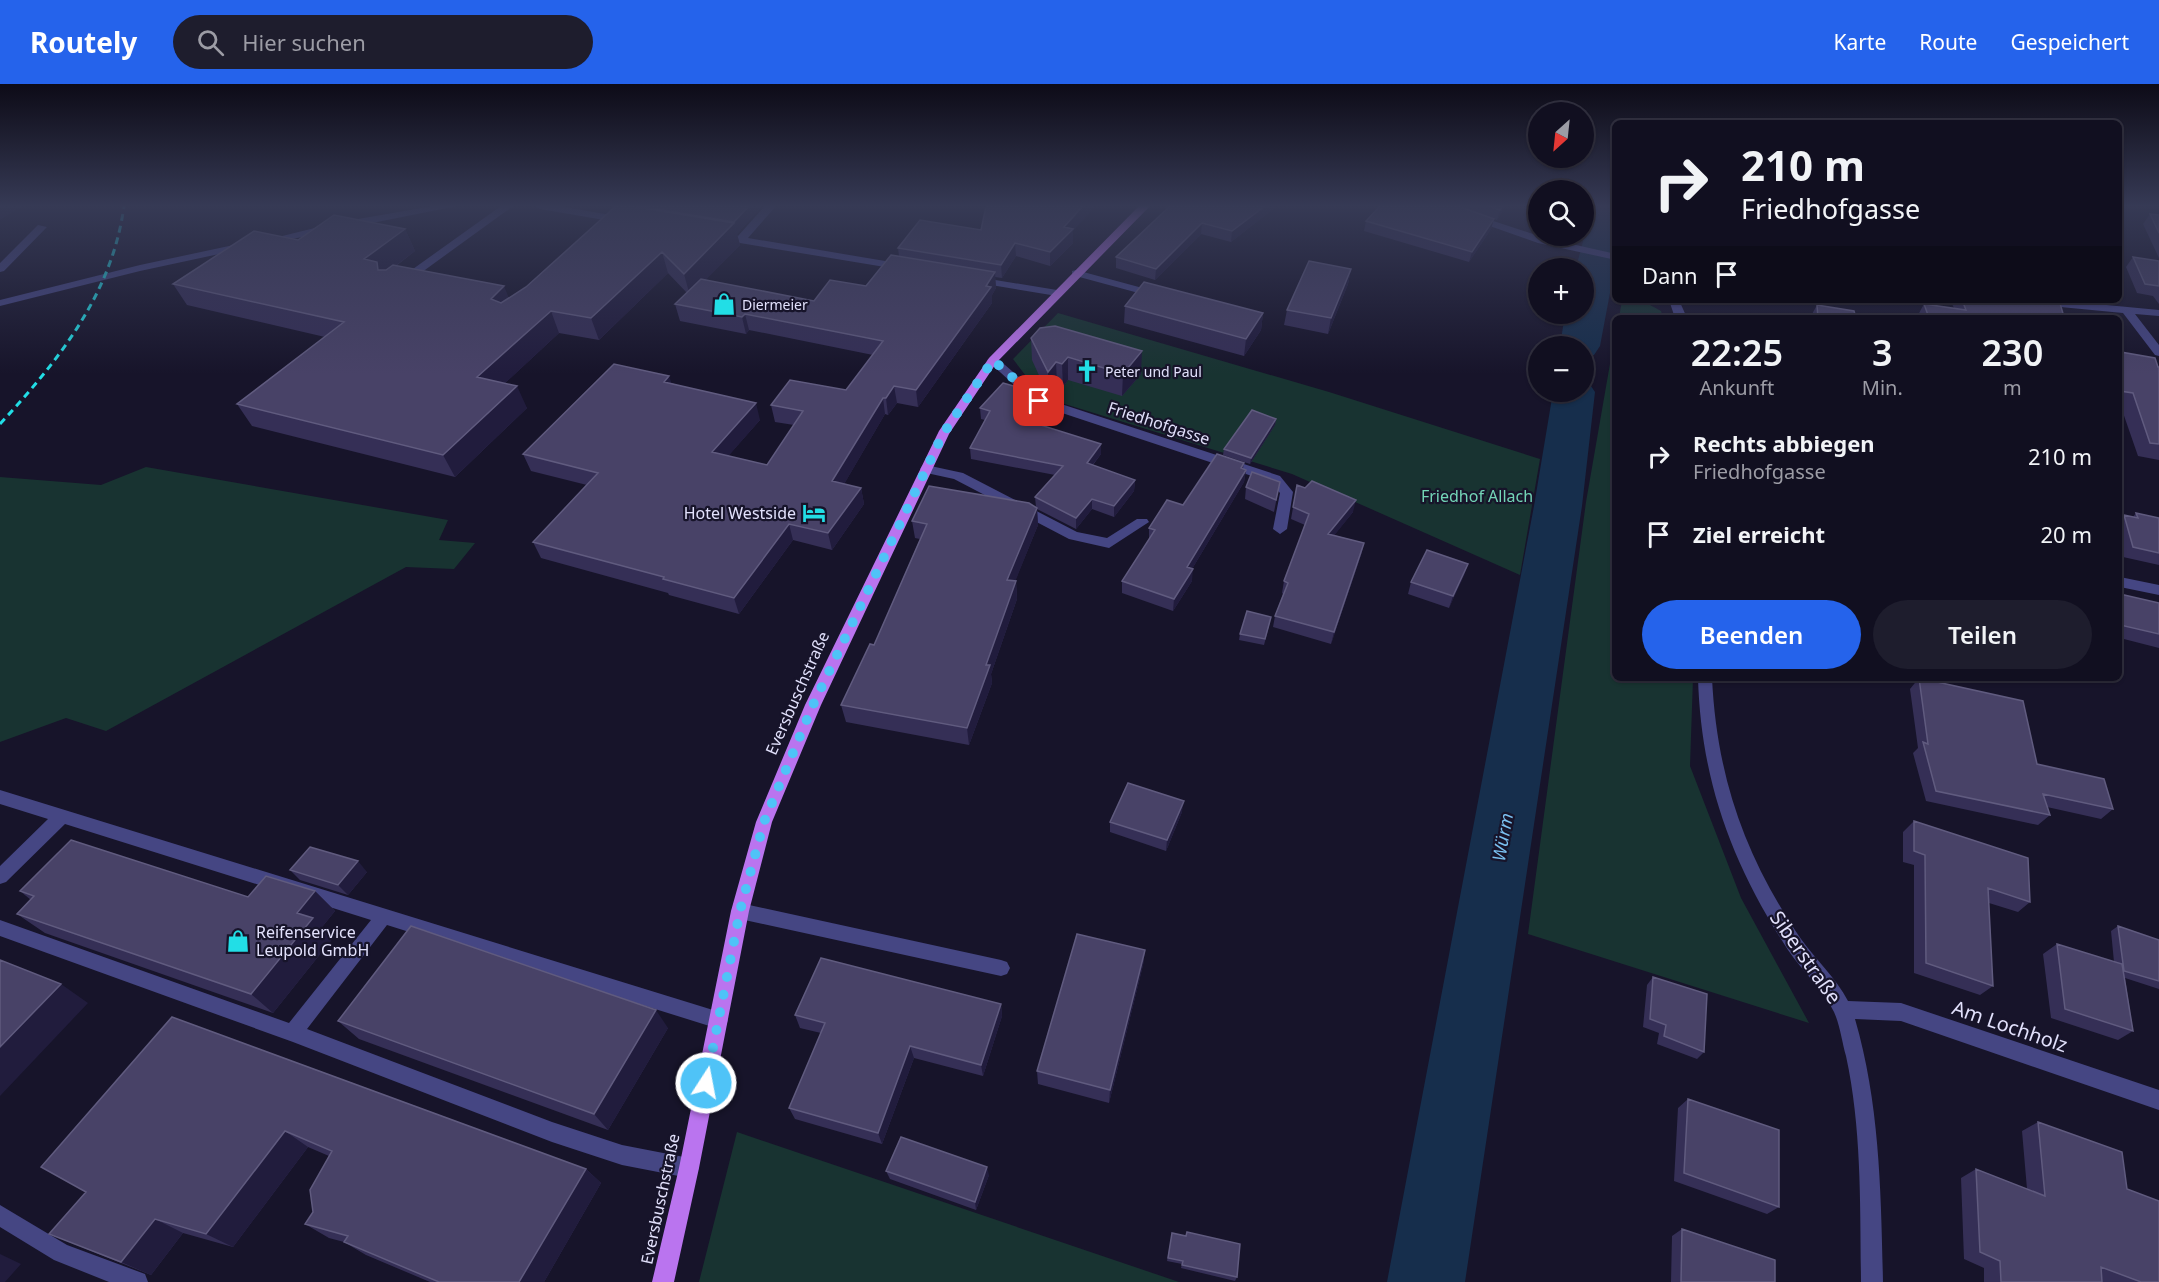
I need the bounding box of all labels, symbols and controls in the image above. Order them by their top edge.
search box [173,15,593,69]
text: Routely [30,23,137,61]
icon: search [194,26,227,59]
text: Hier suchen [242,27,366,57]
text: Karte [1833,28,1886,56]
text: Route [1919,28,1977,56]
text: Gespeichert [2010,28,2129,56]
north arrow [1528,102,1594,168]
map controls [1528,102,1594,402]
text: 210 m [1741,136,1865,193]
icon: right [1642,144,1720,222]
button: search [1528,180,1594,246]
text: Friedhofgasse [1741,190,1920,227]
button: + [1528,258,1594,324]
icon: arrive [1710,258,1743,291]
text: Dann [1642,260,1698,290]
shop icon: Diermeier [711,291,737,317]
place label: Diermeier [742,295,808,314]
text: 22:25 [1691,328,1783,377]
text: 3 [1872,328,1893,377]
text: 230 [1982,328,2043,377]
button: − [1528,336,1594,402]
church icon: Peter und Paul [1074,358,1100,384]
place label: Peter und Paul [1105,362,1202,381]
text: Ankunft [1700,374,1774,401]
text: Min. [1862,374,1903,401]
text: m [2003,374,2022,401]
pin [1013,375,1064,426]
icon: arrive [1022,384,1055,417]
street label: Friedhofgasse [1105,396,1213,450]
text: Rechts abbiegen [1693,428,1875,458]
icon: right [1642,440,1675,473]
text: 210 m [2028,441,2092,471]
text: Friedhofgasse [1693,458,1826,485]
park label: Friedhof Allach [1421,485,1533,507]
hotel icon: Hotel Westside [801,500,827,526]
place label: Hotel Westside [684,502,796,524]
icon: arrive [1642,518,1675,551]
text: Ziel erreicht [1693,519,1825,549]
text: 20 m [2041,519,2092,549]
button: Beenden [1642,600,1861,669]
button: Teilen [1873,600,2092,669]
street label: Eversbuschstraße [760,628,834,758]
water label: Würm [1486,811,1518,863]
street label: Siberstraße [1764,905,1848,1009]
place label: Reifenservice Leupold GmbH [256,921,369,961]
shop icon: Reifenservice Leupold GmbH [225,928,251,954]
street label: Am Lochholz [1949,994,2071,1058]
position arrow [674,1051,738,1115]
street label: Eversbuschstraße [635,1132,685,1266]

